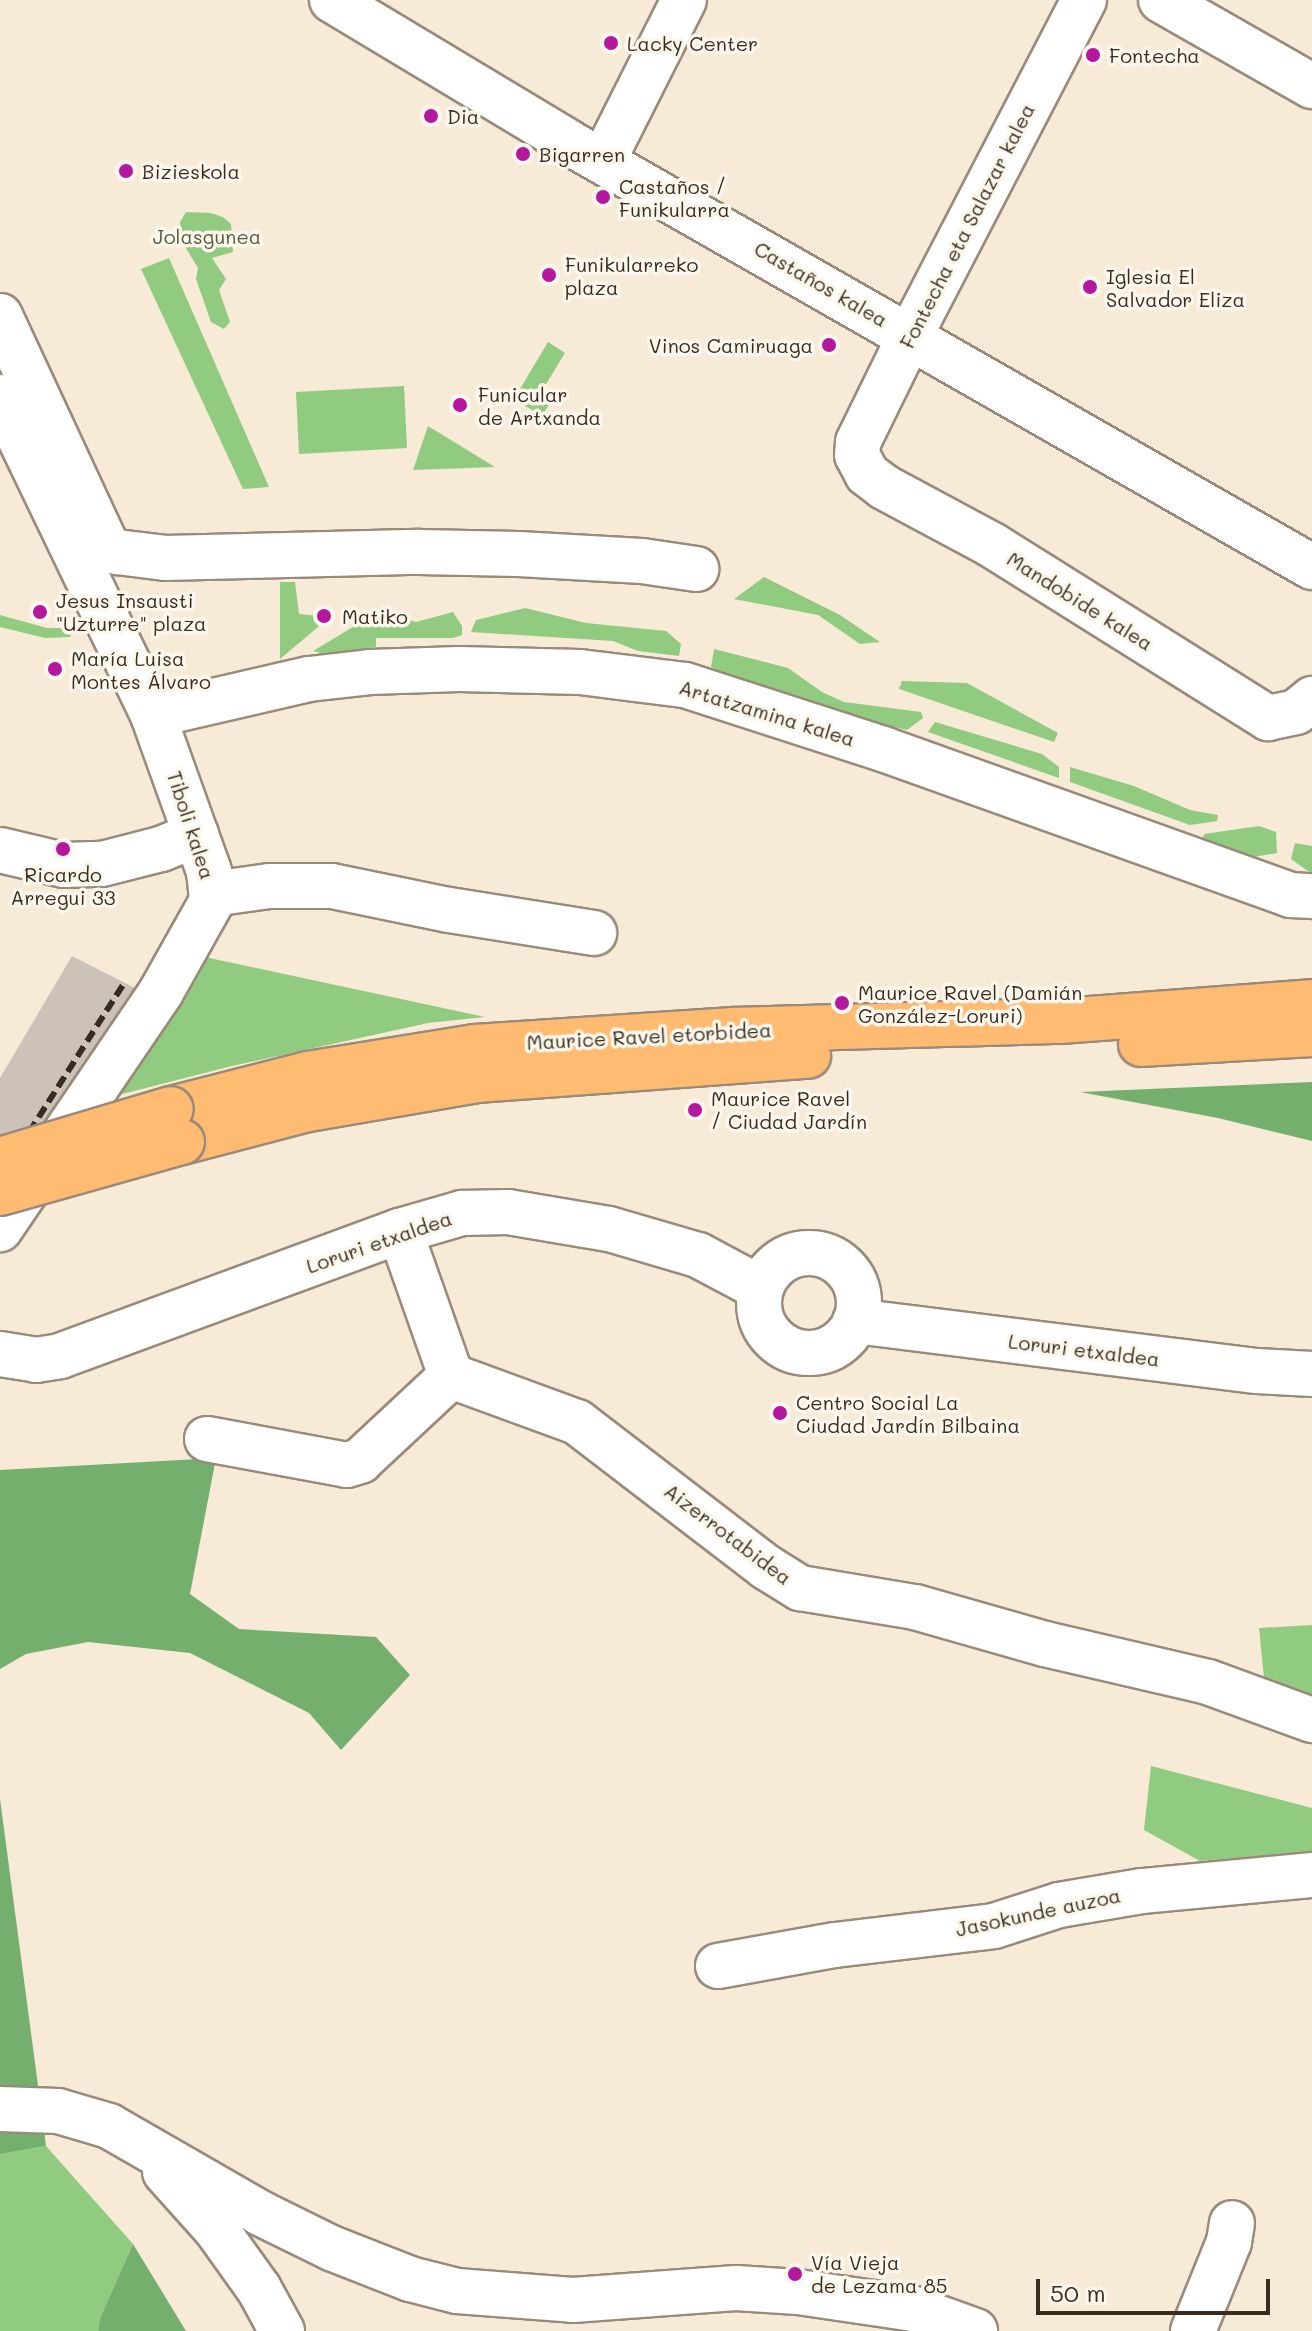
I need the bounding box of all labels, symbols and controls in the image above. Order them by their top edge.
place label: Lacky Center [627,31,758,55]
marker: Lacky Center [602,34,620,52]
place label: Fontecha [1109,43,1200,67]
marker: Fontecha [1084,46,1102,64]
street label: Fontecha eta Salazar kalea [895,100,1039,352]
place label: Dia [447,104,479,128]
marker: Dia [422,107,440,125]
place label: Bigarren [539,142,625,166]
marker: Bigarren [514,145,532,163]
place label: Bizieskola [142,159,240,183]
marker: Bizieskola [117,162,135,180]
place label: Castaños / Funikularra [619,174,730,221]
marker: Castaños / Funikularra [594,188,612,206]
park label: Jolasgunea [153,224,261,248]
street label: Castaños kalea [750,236,892,332]
place label: Funikularreko plaza [565,252,698,299]
place label: Iglesia El Salvador Eliza [1106,264,1245,311]
marker: Funikularreko plaza [540,266,558,284]
marker: Iglesia El Salvador Eliza [1081,278,1099,296]
place label: Vinos Camiruaga [649,333,813,357]
marker: Vinos Camiruaga [820,336,838,354]
place label: Funicular de Artxanda [478,382,601,429]
marker: Funicular de Artxanda [449,394,471,416]
street label: Mandobide kalea [1003,547,1157,655]
place label: Jesus Insausti "Uzturre" plaza [56,588,207,635]
marker: Jesus Insausti "Uzturre" plaza [31,603,49,621]
place label: Matiko [342,604,408,628]
marker: Matiko [313,605,335,627]
place label: María Luisa Montes Álvaro [71,646,211,693]
marker: María Luisa Montes Álvaro [46,660,64,678]
street label: Artatzamina kalea [676,675,858,751]
street label: Tiboli kalea [162,768,220,882]
marker: Ricardo Arregui 33 [54,840,72,858]
place label: Ricardo Arregui 33 [11,862,115,909]
place label: Maurice Ravel (Damián González-Loruri) [858,980,1082,1027]
marker: Maurice Ravel (Damián González-Loruri) [833,994,851,1012]
street label: Maurice Ravel etorbidea [526,1018,772,1054]
place label: Maurice Ravel / Ciudad Jardín [711,1086,867,1133]
marker: Maurice Ravel / Ciudad Jardín [686,1101,704,1119]
street label: Loruri etxaldea [303,1206,455,1278]
street label: Loruri etxaldea [1007,1329,1161,1371]
place label: Centro Social La Ciudad Jardín Bilbaina [796,1390,1020,1437]
marker: Centro Social La Ciudad Jardín Bilbaina [771,1404,789,1422]
street label: Aizerrotabidea [660,1478,796,1590]
street label: Jasokunde auzoa [953,1883,1123,1941]
place label: Vía Vieja de Lezama 85 [811,2250,947,2297]
scale bar [1040,2263,1274,2313]
marker: Vía Vieja de Lezama 85 [786,2265,804,2283]
text: 50 m [1050,2277,1106,2308]

